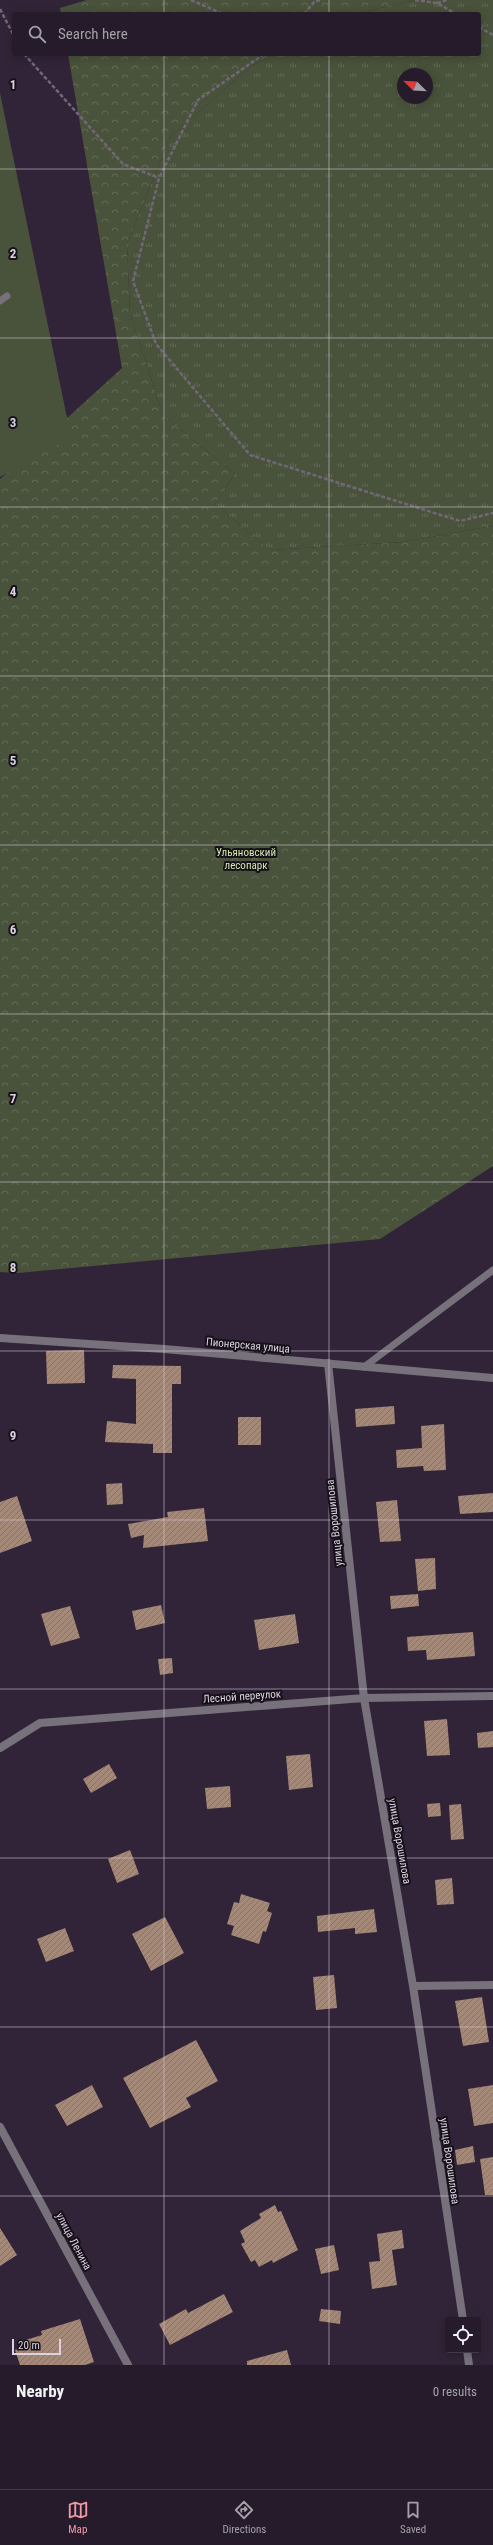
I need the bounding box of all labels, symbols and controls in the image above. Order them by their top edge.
search box [12,12,481,56]
icon: search [26,23,48,45]
text: Search here [58,25,128,43]
north arrow [397,68,433,104]
text: 1 [10,77,16,92]
text: 2 [10,246,17,261]
text: 3 [10,415,16,430]
text: 4 [10,584,17,599]
text: 5 [10,753,17,768]
park label: Ульяновский лесопарк [216,846,276,872]
text: 6 [10,922,17,937]
text: 7 [10,1091,17,1106]
text: 8 [10,1260,16,1275]
street label: Пионерская улица [205,1335,290,1356]
text: 9 [10,1428,16,1443]
street label: улица Ворошилова [323,1479,346,1567]
street label: Лесной переулок [203,1687,282,1706]
street label: улица Ворошилова [386,1797,413,1885]
street label: улица Ворошилова [437,2117,462,2205]
street label: улица Ленина [53,2210,94,2272]
map controls [445,2317,481,2353]
button: locate [445,2317,481,2353]
scale bar [12,2337,61,2356]
text: 20 m [18,2339,40,2352]
text: Nearby [16,2381,64,2401]
text: 0 results [433,2384,477,2399]
tab: Map [67,2499,89,2536]
tab: Directions [222,2499,266,2536]
tab: Saved [400,2499,426,2536]

